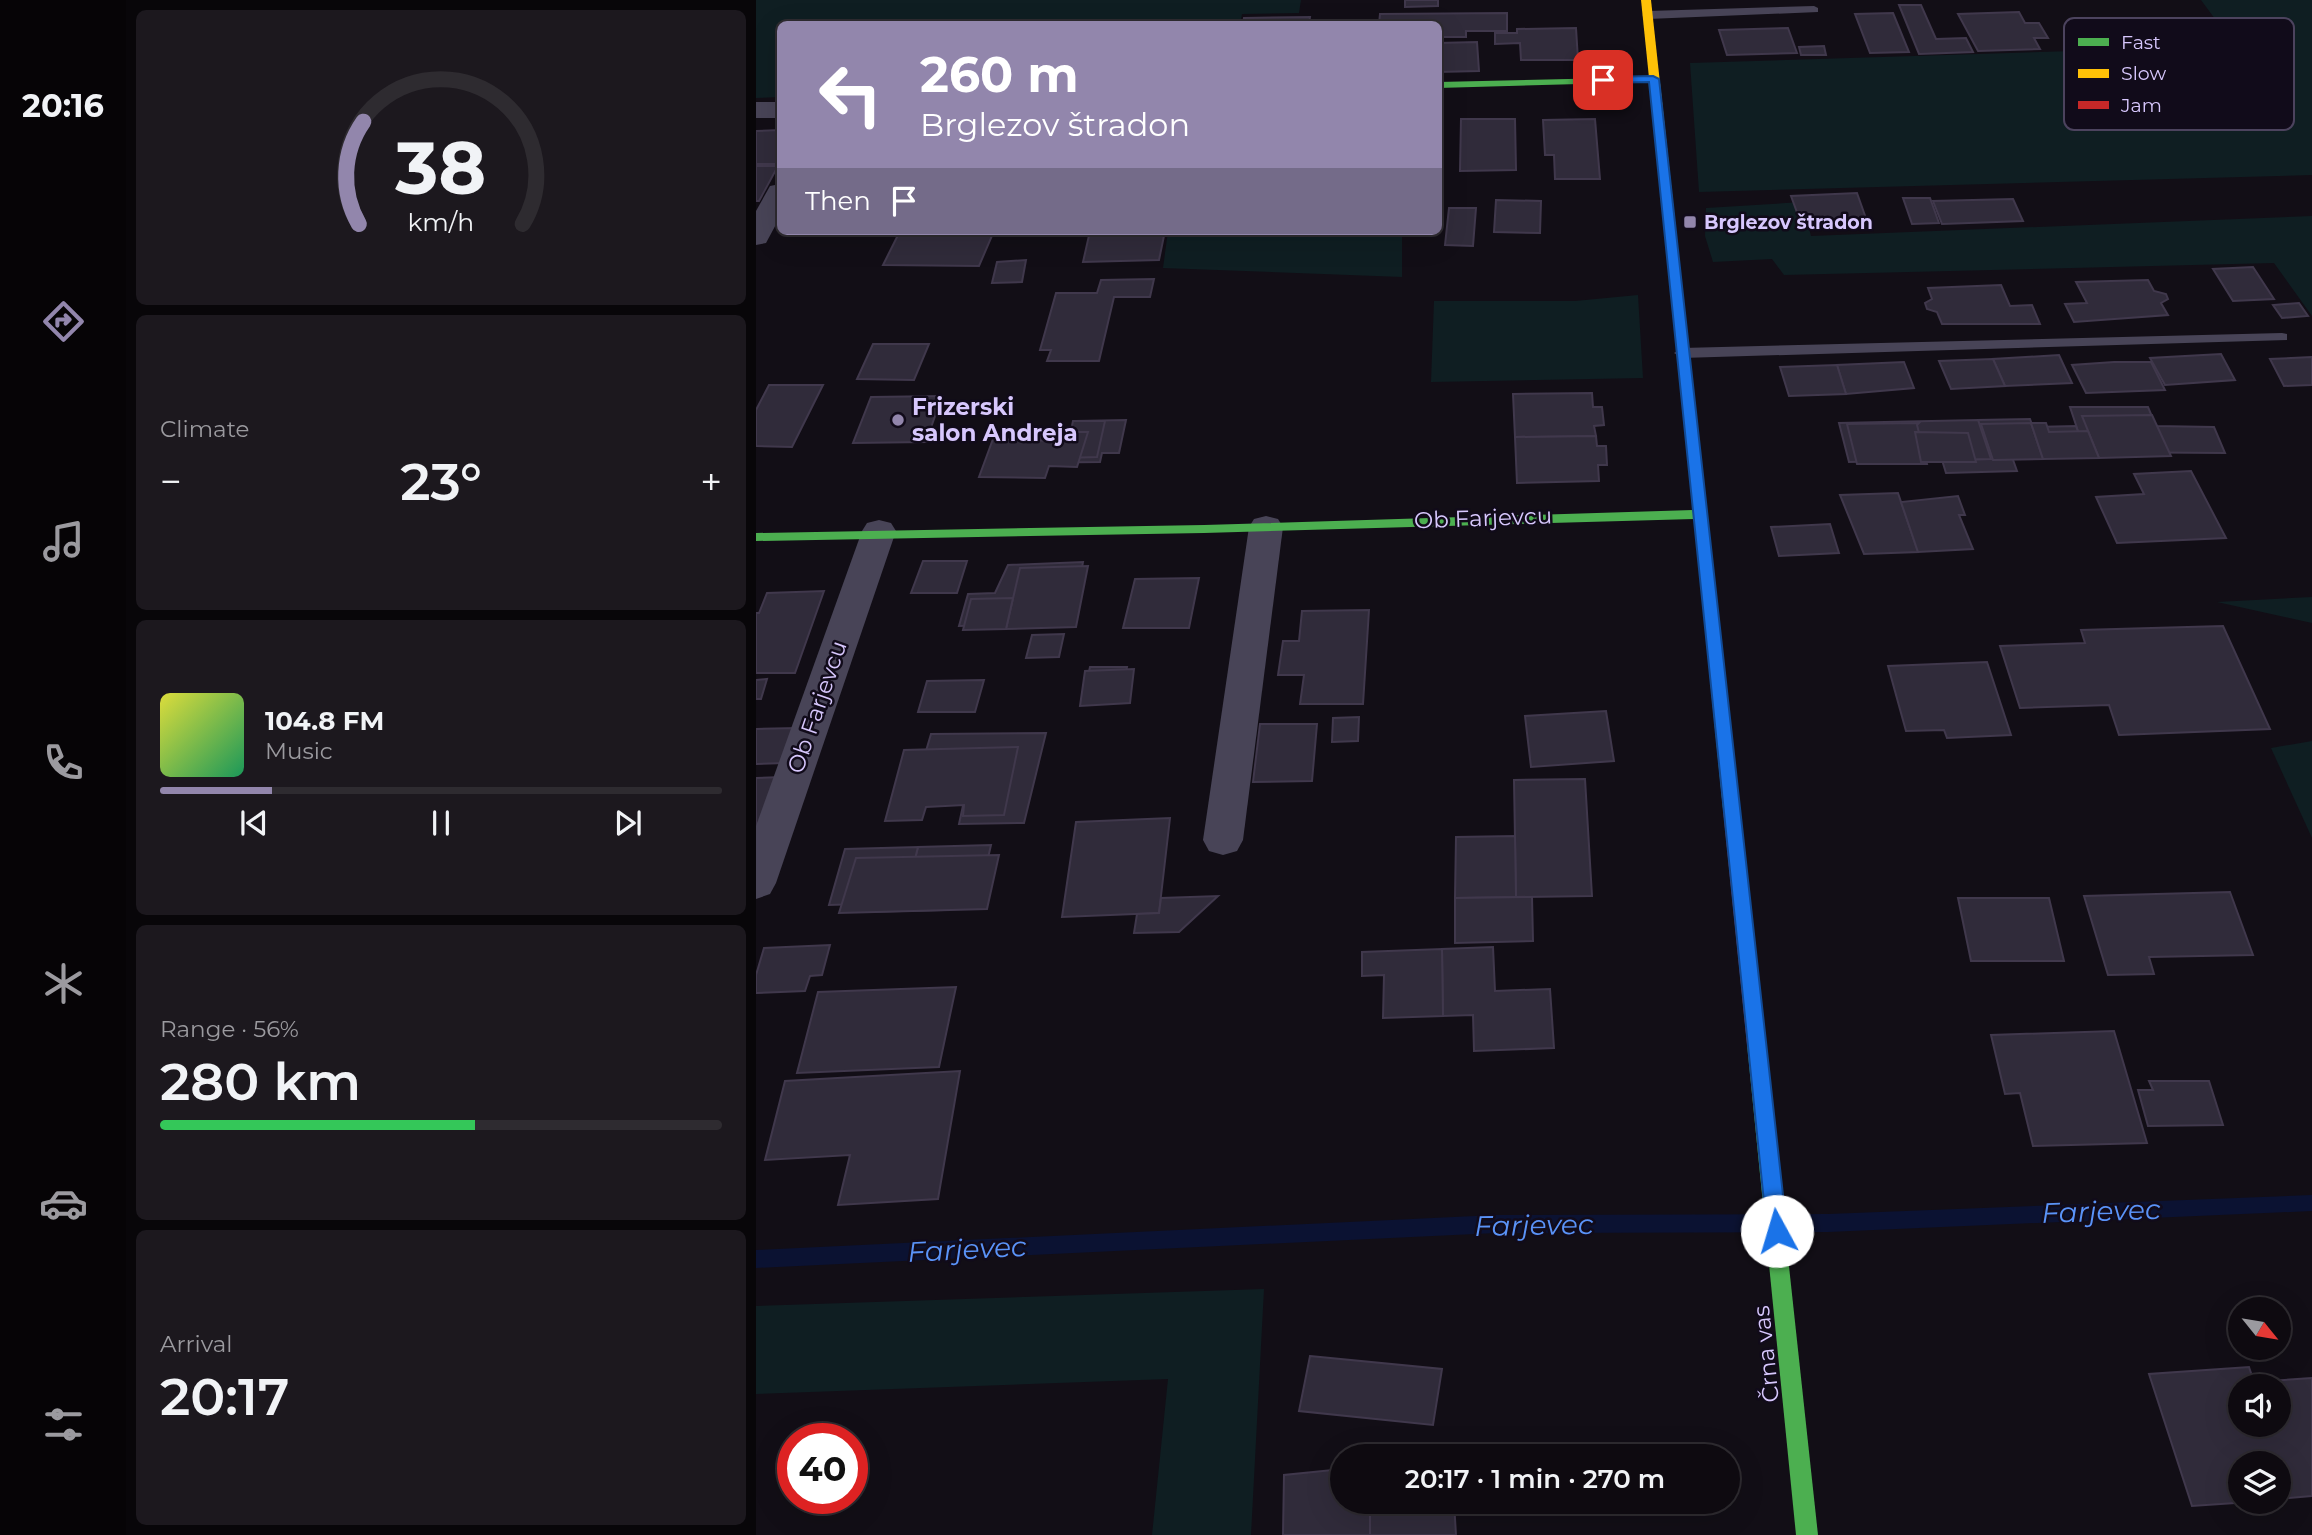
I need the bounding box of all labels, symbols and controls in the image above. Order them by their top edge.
legend [2064,18,2294,130]
text: Fast [2121,31,2161,54]
text: 260 m [920,45,1079,104]
icon: left [805,49,896,140]
pin [1573,50,1633,110]
icon: arrive [1584,61,1622,99]
text: Slow [2121,62,2166,85]
text: 20:16 [22,86,104,125]
text: Jam [2120,94,2162,117]
text: Brglezov štradon [920,105,1190,144]
text: 38 [394,124,487,212]
icon: arrive [885,182,923,220]
text: Then [805,185,871,217]
text: km/h [408,206,474,236]
place label: Brglezov štradon [1704,211,1873,234]
marker: Brglezov štradon [1682,214,1698,230]
icon: directions [39,297,88,346]
place label: Frizerski salon Andreja [912,393,1078,447]
marker: Frizerski salon Andreja [890,412,906,428]
text: Climate [160,415,249,443]
text: 23° [400,450,482,513]
text: − [160,458,182,505]
text: + [700,458,722,505]
street label: Ob Farjevcu [1413,502,1553,534]
icon: music [39,517,88,566]
street label: Ob Farjevcu [781,637,853,777]
text: 104.8 FM [265,705,384,737]
text: Music [265,737,333,765]
icon: phone [39,738,88,787]
icon: previous [235,804,273,842]
icon: pause [422,804,460,842]
icon: next [609,804,647,842]
icon: climate [39,959,88,1008]
text: Range · 56% [160,1015,299,1043]
text: 280 km [160,1050,361,1113]
icon: car [39,1179,88,1228]
water label: Farjevec [2041,1192,2161,1230]
position arrow [1740,1194,1814,1268]
water label: Farjevec [1474,1207,1594,1243]
water label: Farjevec [907,1229,1028,1269]
north arrow [2228,1297,2291,1360]
map controls [2228,1297,2291,1514]
street label: Črna vas [1747,1304,1785,1404]
text: Arrival [160,1330,233,1358]
text: 20:17 [160,1365,289,1428]
button: sound [2228,1374,2291,1437]
icon: filters [39,1400,88,1449]
speed limit sign: 40 [777,1423,868,1514]
button: layers [2228,1451,2291,1514]
text: 20:17 · 1 min · 270 m [1405,1463,1665,1495]

